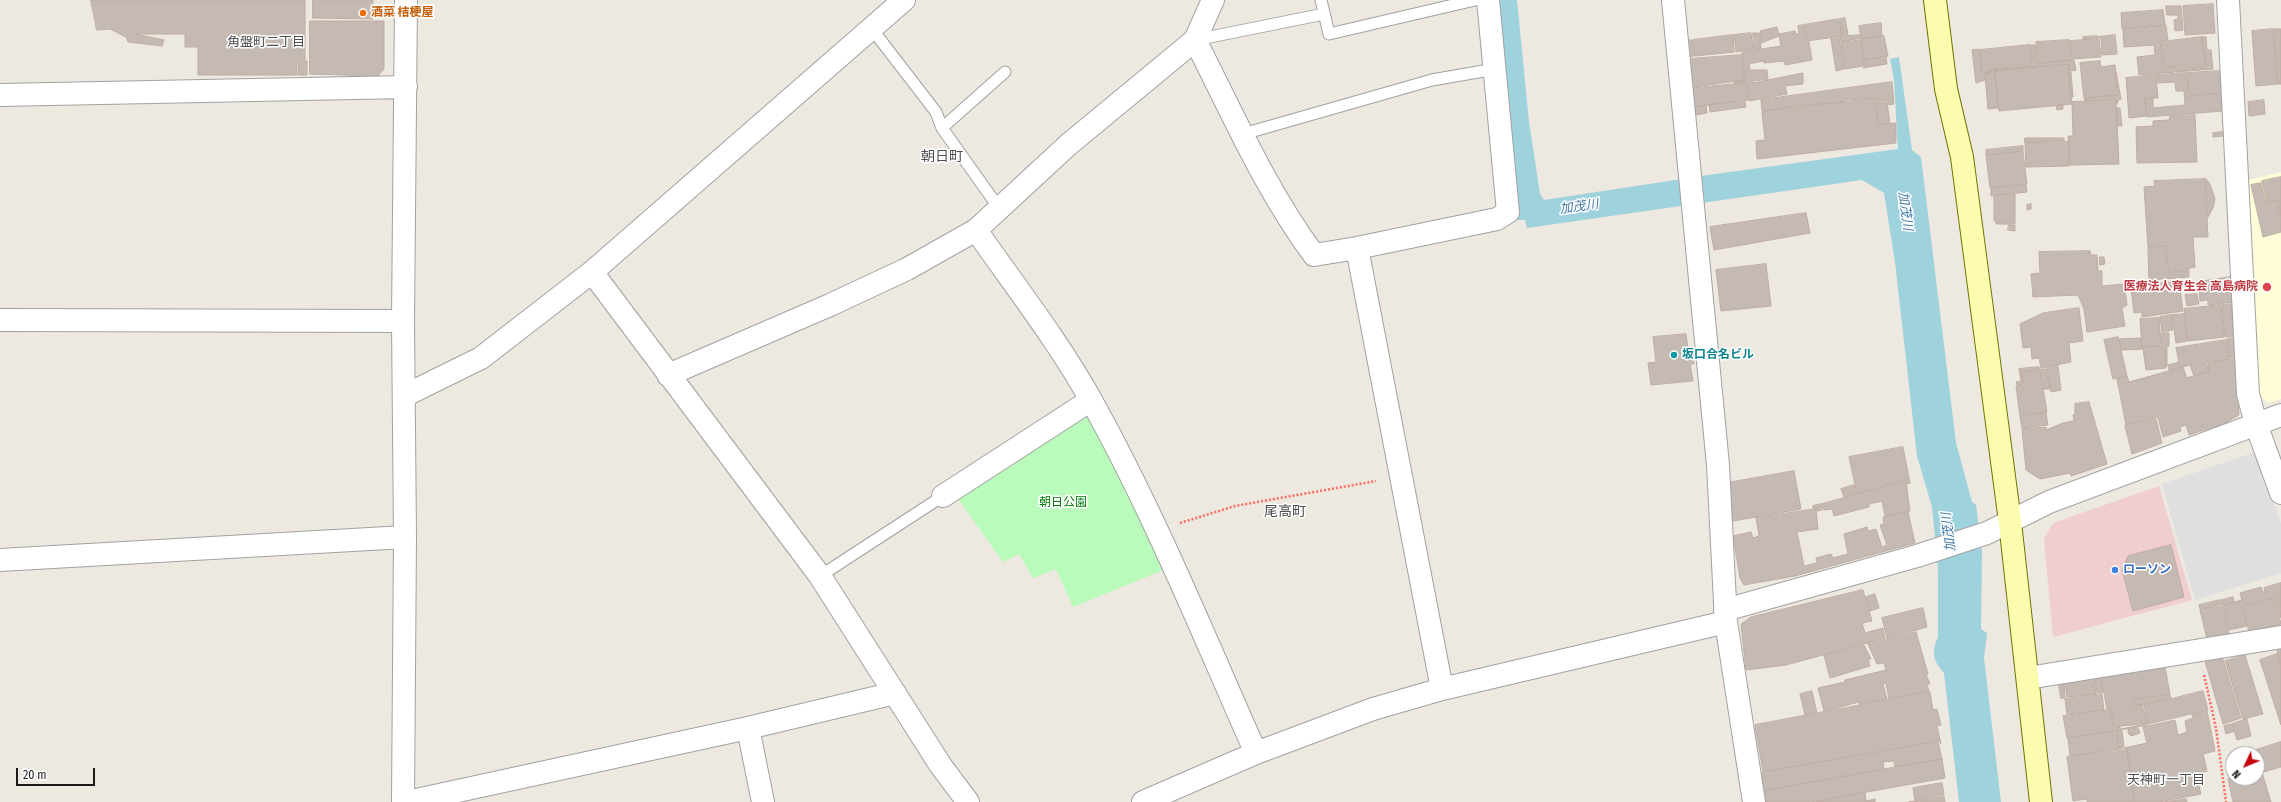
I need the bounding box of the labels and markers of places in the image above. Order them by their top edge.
place label: 酒菜 桔梗屋 [371,6,433,20]
marker: 酒菜 桔梗屋 [358,8,368,18]
place label: 医療法人育生会 高島病院 [2124,280,2258,294]
marker: 医療法人育生会 高島病院 [2261,281,2273,293]
place label: 坂口合名ビル [1682,348,1754,362]
marker: 坂口合名ビル [1669,350,1679,360]
place label: ローソン [2123,563,2171,577]
marker: ローソン [2110,565,2120,575]

